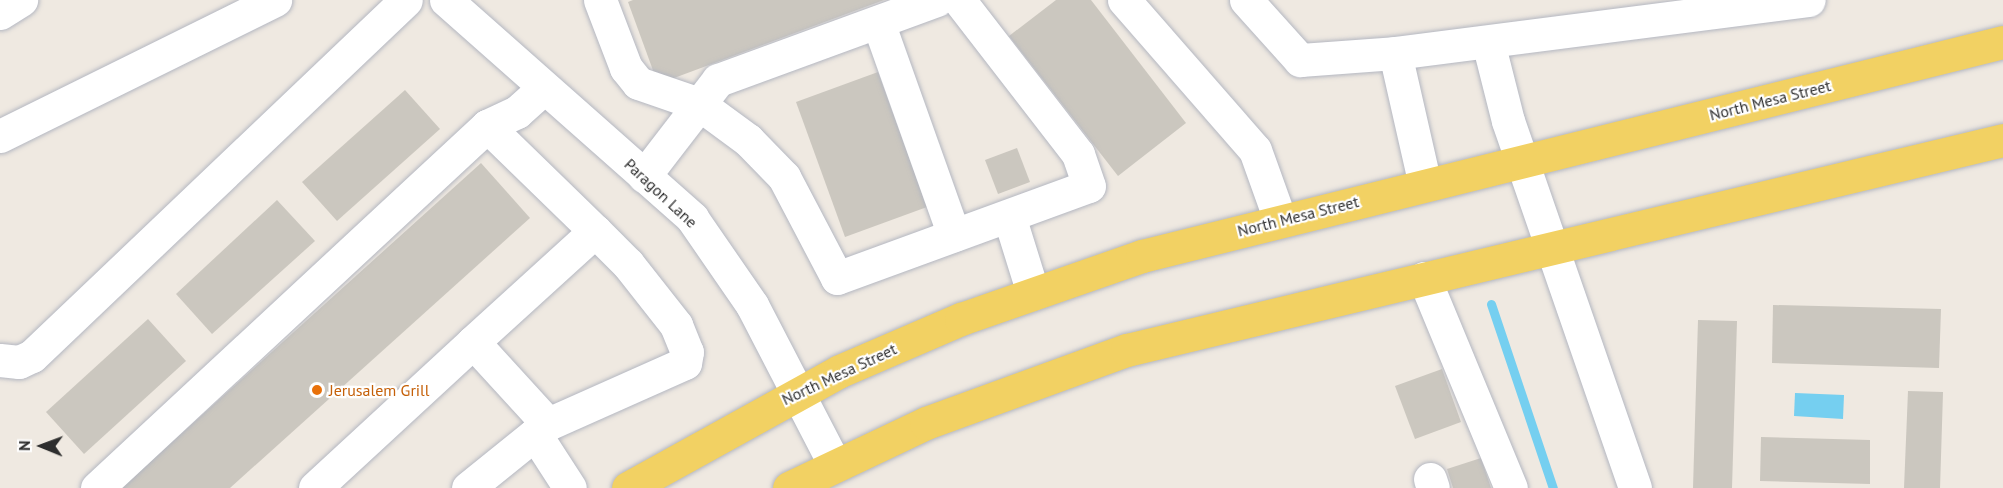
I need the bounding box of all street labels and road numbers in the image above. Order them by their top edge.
street label: North Mesa Street [1707,76,1833,124]
street label: Paragon Lane [621,154,701,232]
street label: North Mesa Street [1235,192,1361,240]
street label: North Mesa Street [779,339,899,409]

